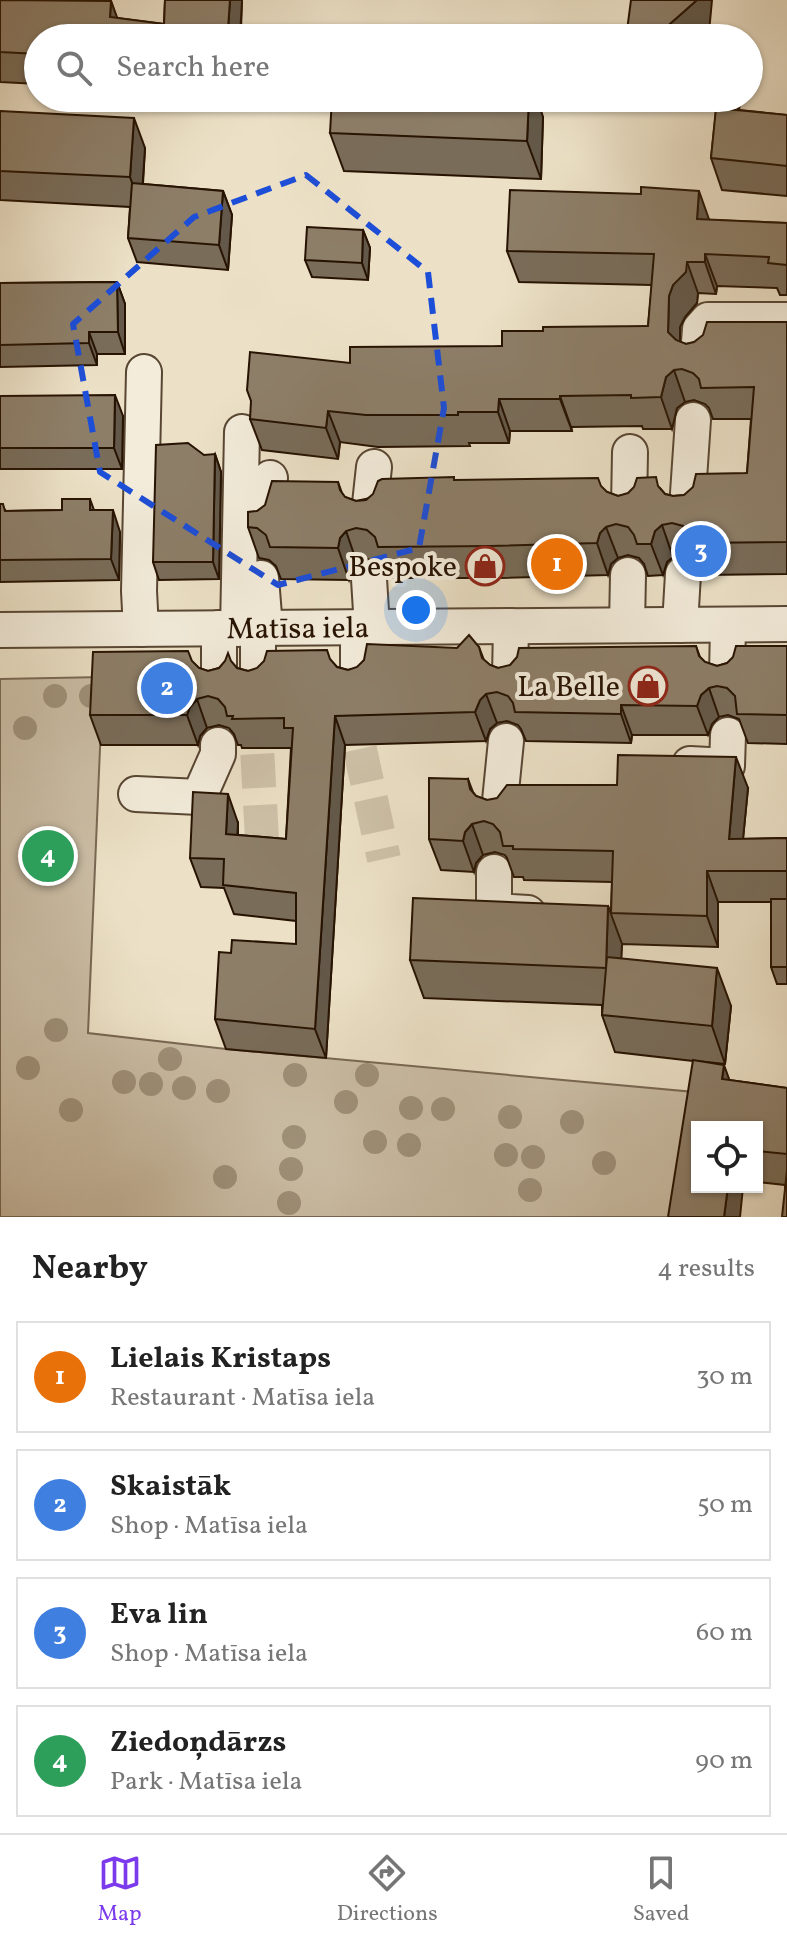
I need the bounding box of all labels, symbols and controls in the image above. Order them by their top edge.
search box [24,24,763,112]
icon: search [52,46,96,90]
text: Search here [116,47,270,89]
pin: 3 [675,521,727,581]
pin: 1 [531,534,583,594]
shop icon: Bespoke [464,545,506,587]
place label: Bespoke [348,547,457,589]
your location [396,590,436,630]
street label: Matīsa iela [226,608,370,651]
pin: 2 [141,658,193,718]
shop icon: La Belle [627,665,669,707]
place label: La Belle [517,667,620,709]
pin: 4 [22,826,74,886]
map controls [691,1121,763,1193]
button: locate [691,1121,763,1193]
text: Nearby [32,1246,148,1293]
text: 4 results [657,1251,755,1287]
text: Lielais Kristaps [110,1338,331,1380]
text: 1 [55,1359,65,1395]
text: 30 m [696,1359,753,1395]
text: Restaurant · Matīsa iela [110,1380,375,1416]
text: Skaistāk [110,1466,231,1508]
text: 2 [53,1487,67,1523]
text: 50 m [697,1487,753,1523]
text: Shop · Matīsa iela [110,1508,308,1544]
text: Eva lin [110,1594,208,1636]
text: 3 [53,1615,67,1651]
text: 60 m [696,1615,753,1651]
text: Shop · Matīsa iela [110,1636,308,1672]
text: Ziedoņdārzs [110,1722,286,1764]
text: 4 [52,1743,68,1779]
text: 90 m [695,1743,753,1779]
text: Park · Matīsa iela [110,1764,302,1800]
tab: Map [98,1851,142,1930]
tab: Directions [337,1851,438,1930]
tab: Saved [633,1851,689,1930]

